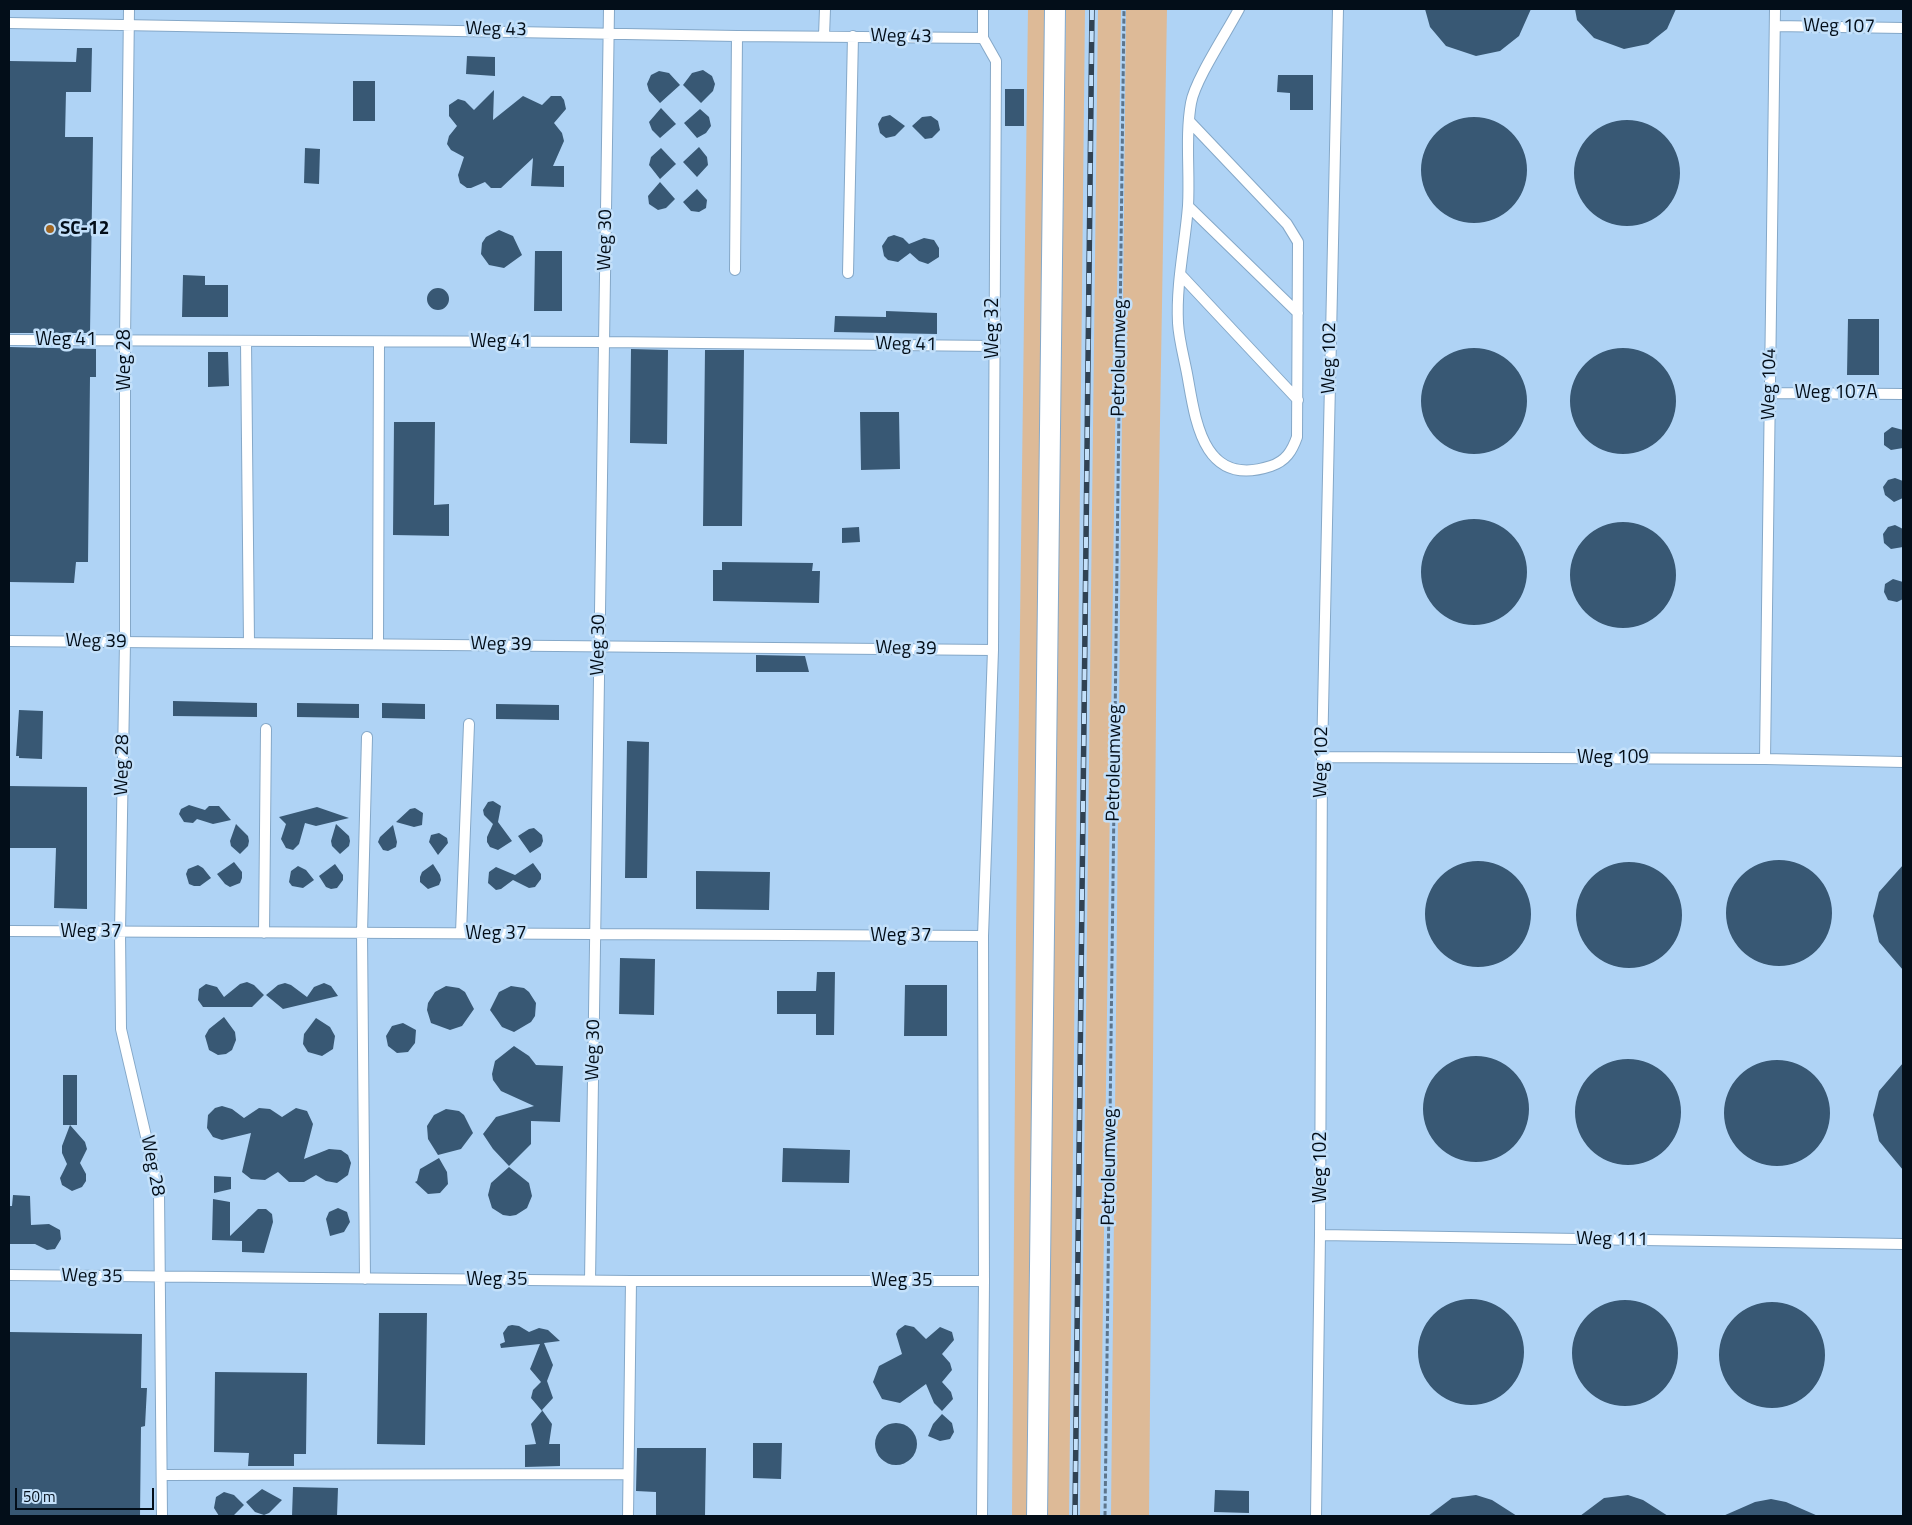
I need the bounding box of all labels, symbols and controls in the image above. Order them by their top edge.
street label: Weg 107 [1803,15,1875,39]
street label: Weg 43 [465,18,527,42]
street label: Weg 43 [870,25,932,49]
street label: Weg 30 [594,209,618,271]
place label: SC-12 [60,218,109,240]
marker: SC-12 [44,223,56,235]
street label: Weg 32 [982,297,1004,359]
street label: Petroleumweg [1108,299,1132,417]
street label: Weg 102 [1318,322,1342,394]
street label: Weg 41 [35,329,97,351]
street label: Weg 28 [114,329,136,391]
street label: Weg 41 [470,331,532,353]
street label: Weg 41 [875,333,937,357]
street label: Weg 104 [1758,348,1782,420]
street label: Weg 107A [1794,382,1878,404]
street label: Weg 30 [587,614,611,676]
street label: Weg 39 [65,630,127,654]
street label: Weg 39 [470,633,532,657]
street label: Weg 39 [875,637,937,661]
street label: Petroleumweg [1103,704,1127,822]
street label: Weg 102 [1310,726,1334,798]
street label: Weg 28 [111,734,135,796]
street label: Weg 109 [1577,747,1649,769]
street label: Weg 37 [60,921,122,943]
street label: Weg 37 [465,923,527,945]
street label: Weg 37 [870,925,932,947]
street label: Weg 30 [582,1019,606,1081]
street label: Petroleumweg [1098,1108,1122,1226]
street label: Weg 102 [1310,1131,1332,1203]
street label: Weg 28 [135,1134,169,1198]
street label: Weg 111 [1576,1228,1648,1252]
street label: Weg 35 [61,1265,123,1289]
street label: Weg 35 [466,1269,528,1291]
street label: Weg 35 [871,1270,933,1292]
scale bar [18,1478,156,1510]
text: 50 m [23,1485,56,1508]

